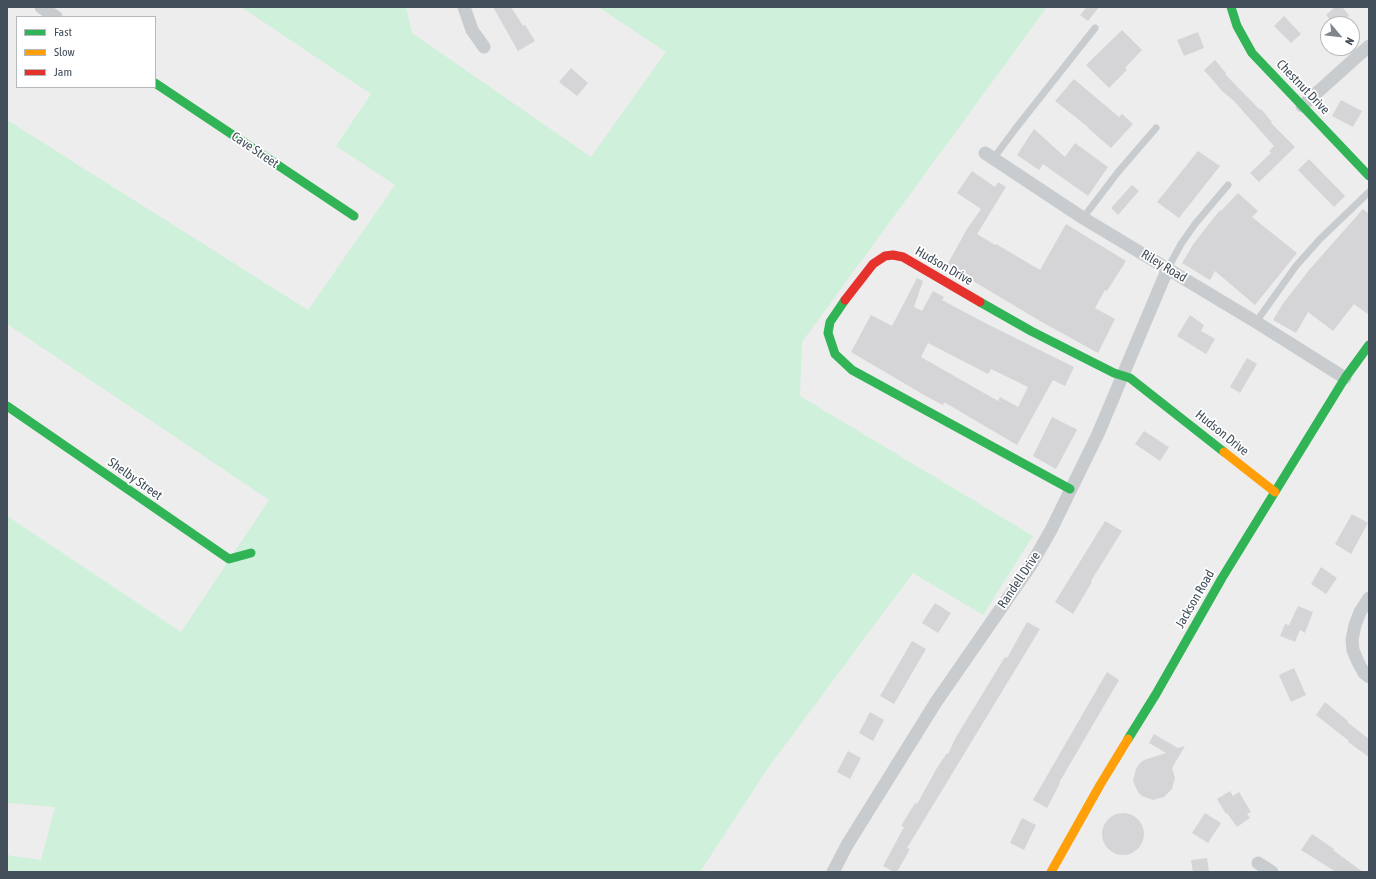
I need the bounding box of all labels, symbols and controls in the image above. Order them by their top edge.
legend [16,16,156,88]
north arrow [1320,16,1360,56]
text: Fast [54,25,72,39]
text: N [1343,35,1357,47]
text: Slow [54,45,75,59]
street label: Chestnut Drive [1273,57,1333,117]
text: Jam [54,65,72,79]
street label: Cave Street [229,129,281,171]
street label: Hudson Drive [912,243,976,289]
street label: Riley Road [1138,246,1190,286]
street label: Hudson Drive [1192,407,1252,459]
street label: Shelby Street [105,455,165,503]
street label: Randell Drive [994,549,1044,611]
street label: Jackson Road [1172,567,1218,631]

